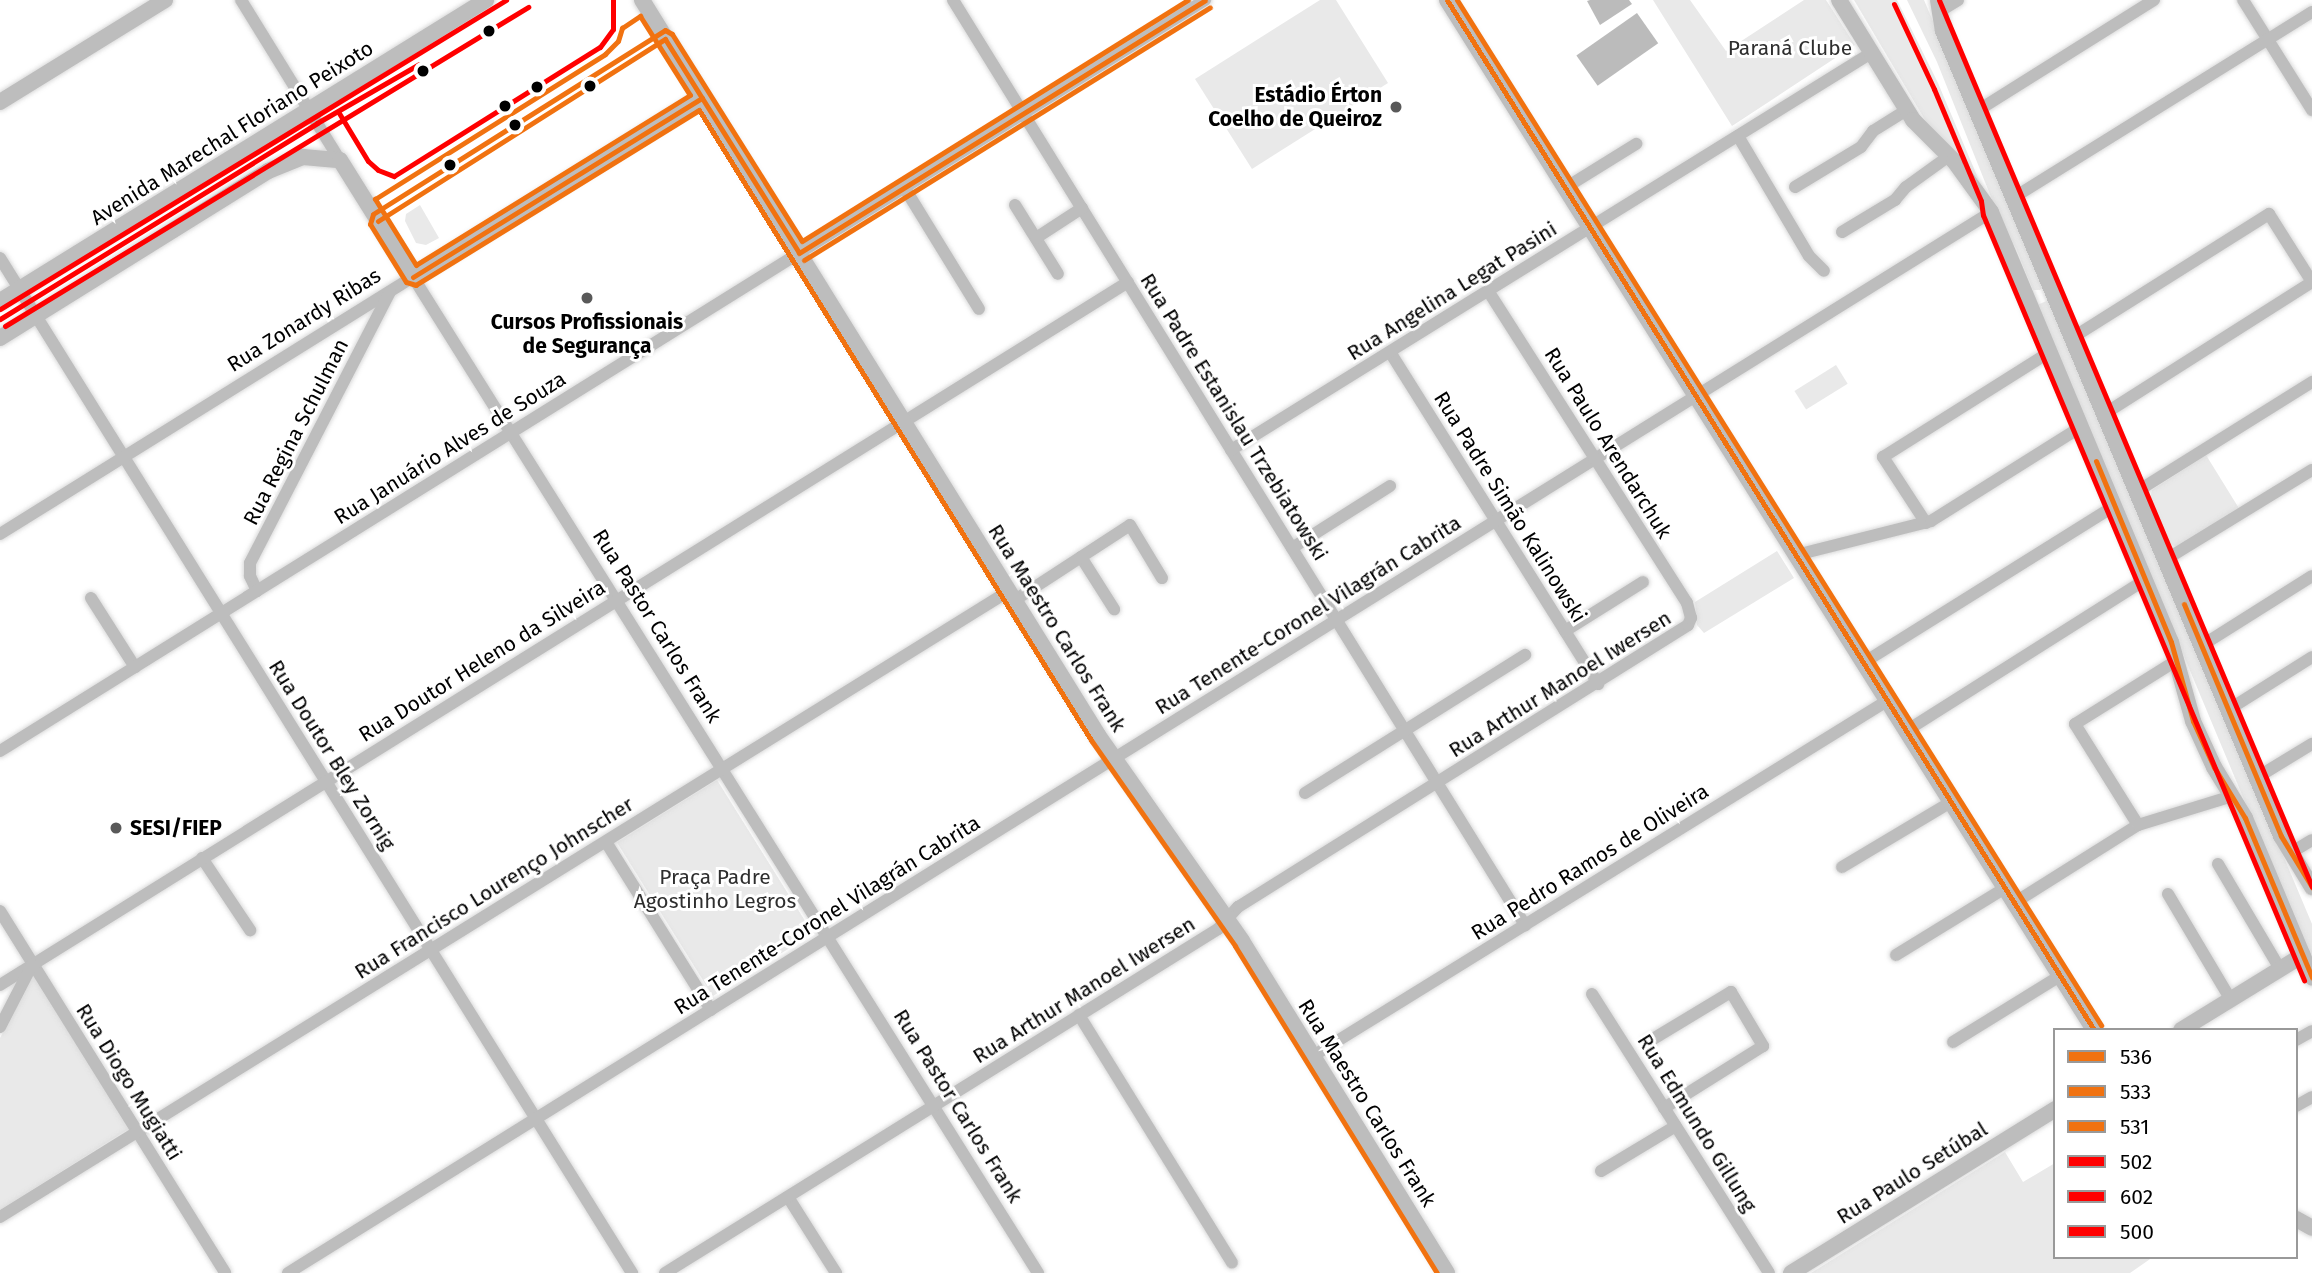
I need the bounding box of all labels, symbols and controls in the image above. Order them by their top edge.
unlabelled marker [482,24,496,38]
street label: Avenida Marechal Floriano Peixoto [86,35,378,231]
park label: Paraná Clube [1728,35,1852,61]
unlabelled marker [416,64,430,78]
unlabelled marker [583,79,597,93]
unlabelled marker [530,80,544,94]
place label: Estádio Érton Coelho de Queiroz [1208,82,1382,132]
unlabelled marker [498,99,512,113]
marker: Estádio Érton Coelho de Queiroz [1388,99,1404,115]
unlabelled marker [508,118,522,132]
unlabelled marker [443,158,457,172]
street label: Rua Angelina Legat Pasini [1343,216,1561,366]
street label: Rua Zonardy Ribas [223,263,385,377]
street label: Rua Padre Estanislau Trzebiatowski [1135,269,1333,565]
marker: Cursos Profissionais de Segurança [579,290,595,306]
place label: Cursos Profissionais de Segurança [491,309,683,359]
street label: Rua Regina Schulman [238,335,354,529]
street label: Rua Paulo Arendarchuk [1539,343,1677,543]
street label: Rua Januário Alves de Souza [330,366,570,530]
street label: Rua Padre Simão Kalinowski [1428,387,1592,627]
street label: Rua Tenente-Coronel Vilagrán Cabrita [1150,510,1466,720]
street label: Rua Maestro Carlos Frank [983,520,1131,736]
street label: Rua Pastor Carlos Frank [587,525,727,727]
street label: Rua Doutor Heleno da Silveira [354,575,610,747]
street label: Rua Arthur Manoel Iwersen [1444,605,1676,763]
street label: Rua Doutor Bley Zornig [263,655,401,855]
street label: Rua Pedro Ramos de Oliveira [1467,778,1713,946]
street label: Rua Francisco Lourenço Johnscher [350,791,638,985]
street label: Rua Tenente-Coronel Vilagrán Cabrita [669,810,985,1020]
place label: SESI/FIEP [130,815,222,841]
marker: SESI/FIEP [108,820,124,836]
park label: Praça Padre Agostinho Legros [634,864,796,914]
street label: Rua Arthur Manoel Iwersen [968,911,1200,1069]
street label: Rua Maestro Carlos Frank [1293,995,1441,1211]
street label: Rua Diogo Mugiatti [71,999,187,1165]
street label: Rua Pastor Carlos Frank [888,1005,1028,1207]
legend [2053,1028,2298,1259]
street label: Rua Edmundo Gillung [1632,1029,1762,1217]
text: 536 [2120,1044,2152,1070]
text: 533 [2120,1079,2151,1105]
text: 531 [2120,1114,2149,1140]
street label: Rua Paulo Setúbal [1832,1117,1992,1229]
text: 502 [2120,1149,2152,1175]
text: 602 [2120,1184,2153,1210]
text: 500 [2120,1219,2154,1245]

